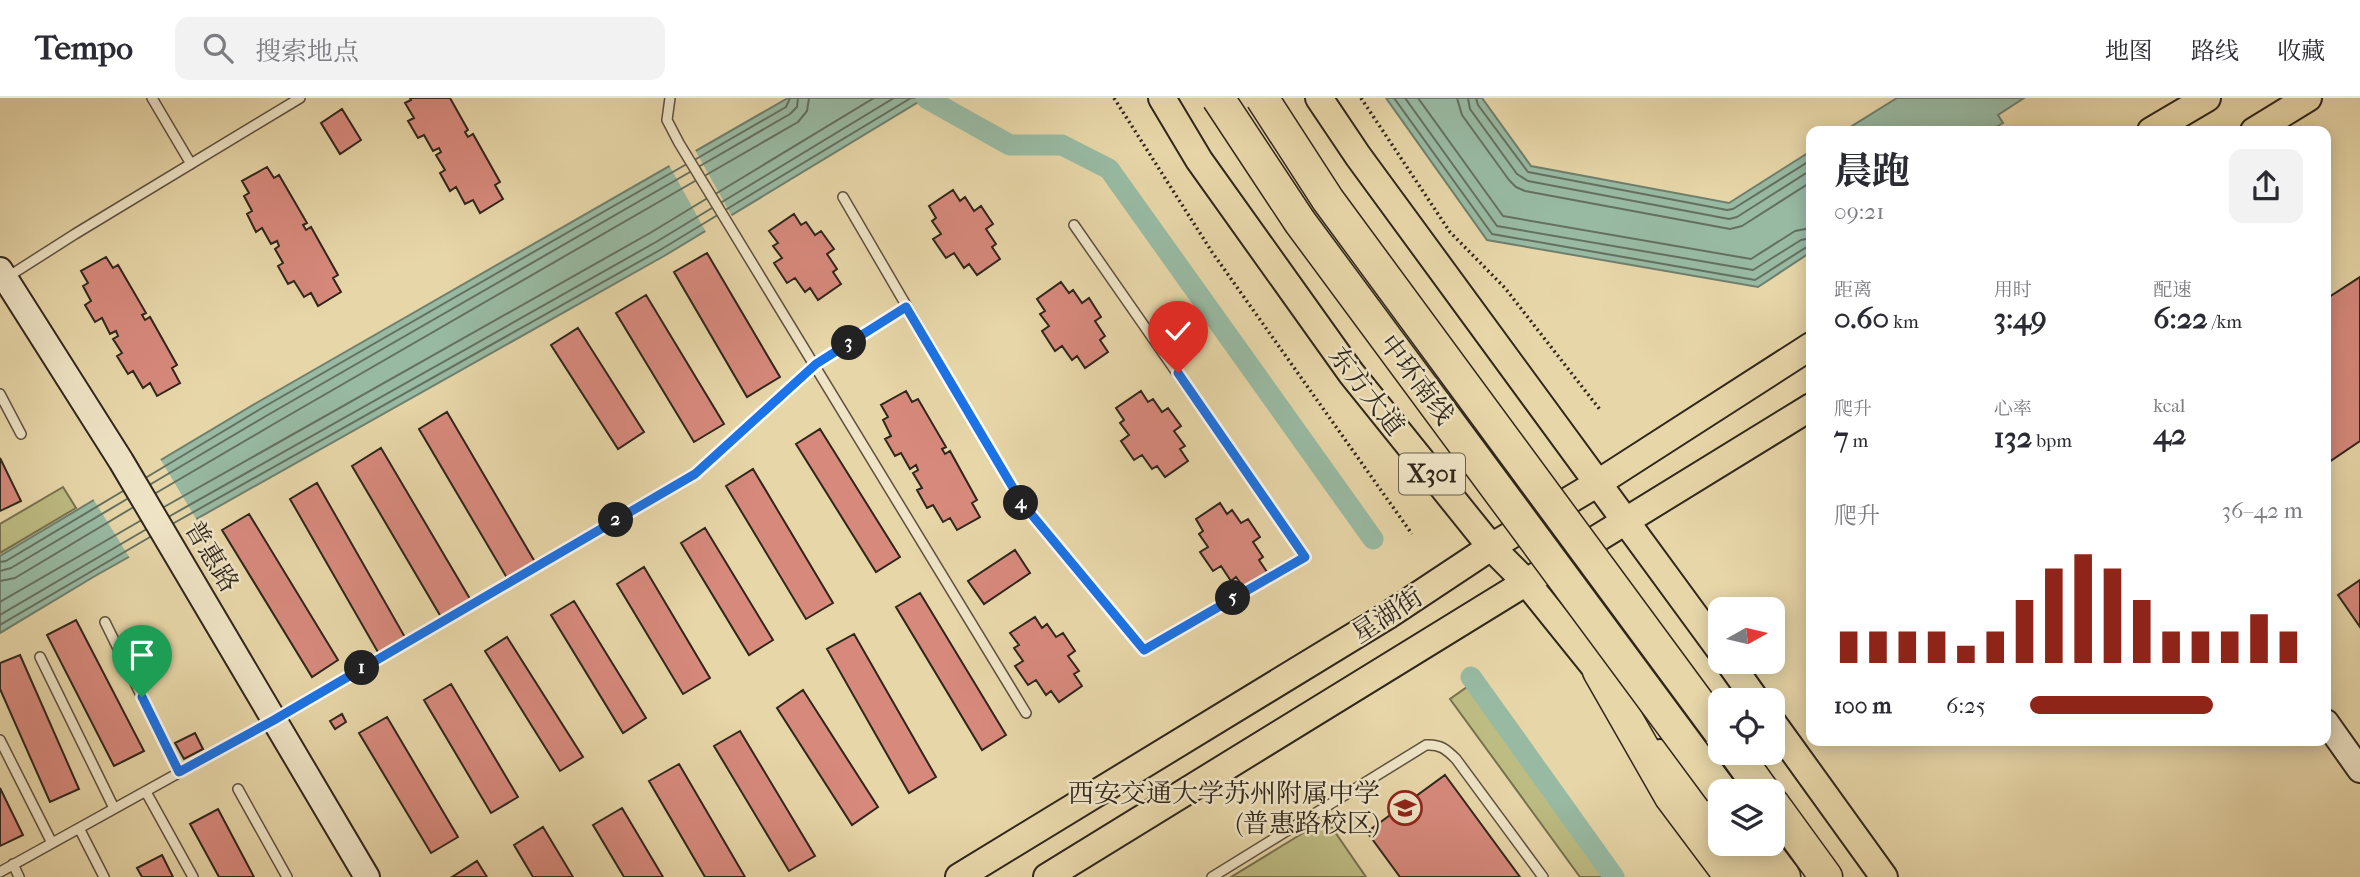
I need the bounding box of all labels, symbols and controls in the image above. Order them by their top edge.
search box [175,17,665,80]
text: Tempo [35,29,133,68]
icon: search [199,29,237,67]
text: 搜索地点 [255,36,359,67]
text: 地图 [2105,37,2153,65]
text: 路线 [2191,37,2239,65]
text: 收藏 [2277,37,2325,65]
text: 晨跑 [1834,149,1910,194]
button: share [2229,149,2303,223]
text: 09:21 [1834,198,1884,225]
text: 距离 [1834,279,1872,301]
text: 用时 [1994,279,2032,301]
text: 配速 [2153,279,2191,301]
pin [1148,301,1208,373]
text: 0.60 [1834,301,1889,336]
text: 3:49 [1994,301,2047,336]
text: 6:22 [2153,301,2208,336]
text: km [1889,311,1919,333]
text: /km [2208,311,2242,333]
icon: check [1159,312,1197,350]
pin: 3 [832,326,866,360]
street label: 中环南线 [1373,328,1460,430]
text: 3 [845,331,852,353]
street label: 东方大道 [1322,341,1411,442]
text: kcal [2153,395,2185,417]
text: 爬升 [1834,398,1872,420]
text: 心率 [1994,398,2032,420]
text: 42 [2153,417,2186,452]
text: 7 [1834,420,1848,455]
text: 132 [1994,420,2032,455]
text: m [1848,430,1868,452]
text: bpm [2032,430,2072,452]
road number: X301 [1399,454,1465,494]
pin: 4 [1004,486,1038,520]
text: 4 [1015,491,1026,513]
text: 36–42 m [2222,497,2303,524]
pin: 2 [598,502,634,538]
text: 爬升 [1834,502,1880,529]
text: 2 [611,508,620,530]
street label: 普惠路 [178,515,245,598]
pin: 5 [1216,580,1250,616]
street label: 星湖街 [1346,581,1428,650]
text: 5 [1228,586,1237,608]
north arrow [1708,597,1785,674]
map controls [1708,597,1785,856]
pin [112,625,172,697]
icon: arrive [123,636,161,674]
pin: 1 [344,650,380,686]
text: 1 [358,656,365,678]
button: locate [1708,688,1785,765]
text: 100 m [1834,692,1892,719]
text: 6:25 [1946,692,1986,719]
place label: 西安交通大学苏州附属中学 (普惠路校区) [1068,778,1380,839]
button: layers [1708,779,1785,856]
school or university icon: 西安交通大学苏州附属中学 (普惠路校区) [1386,789,1424,827]

